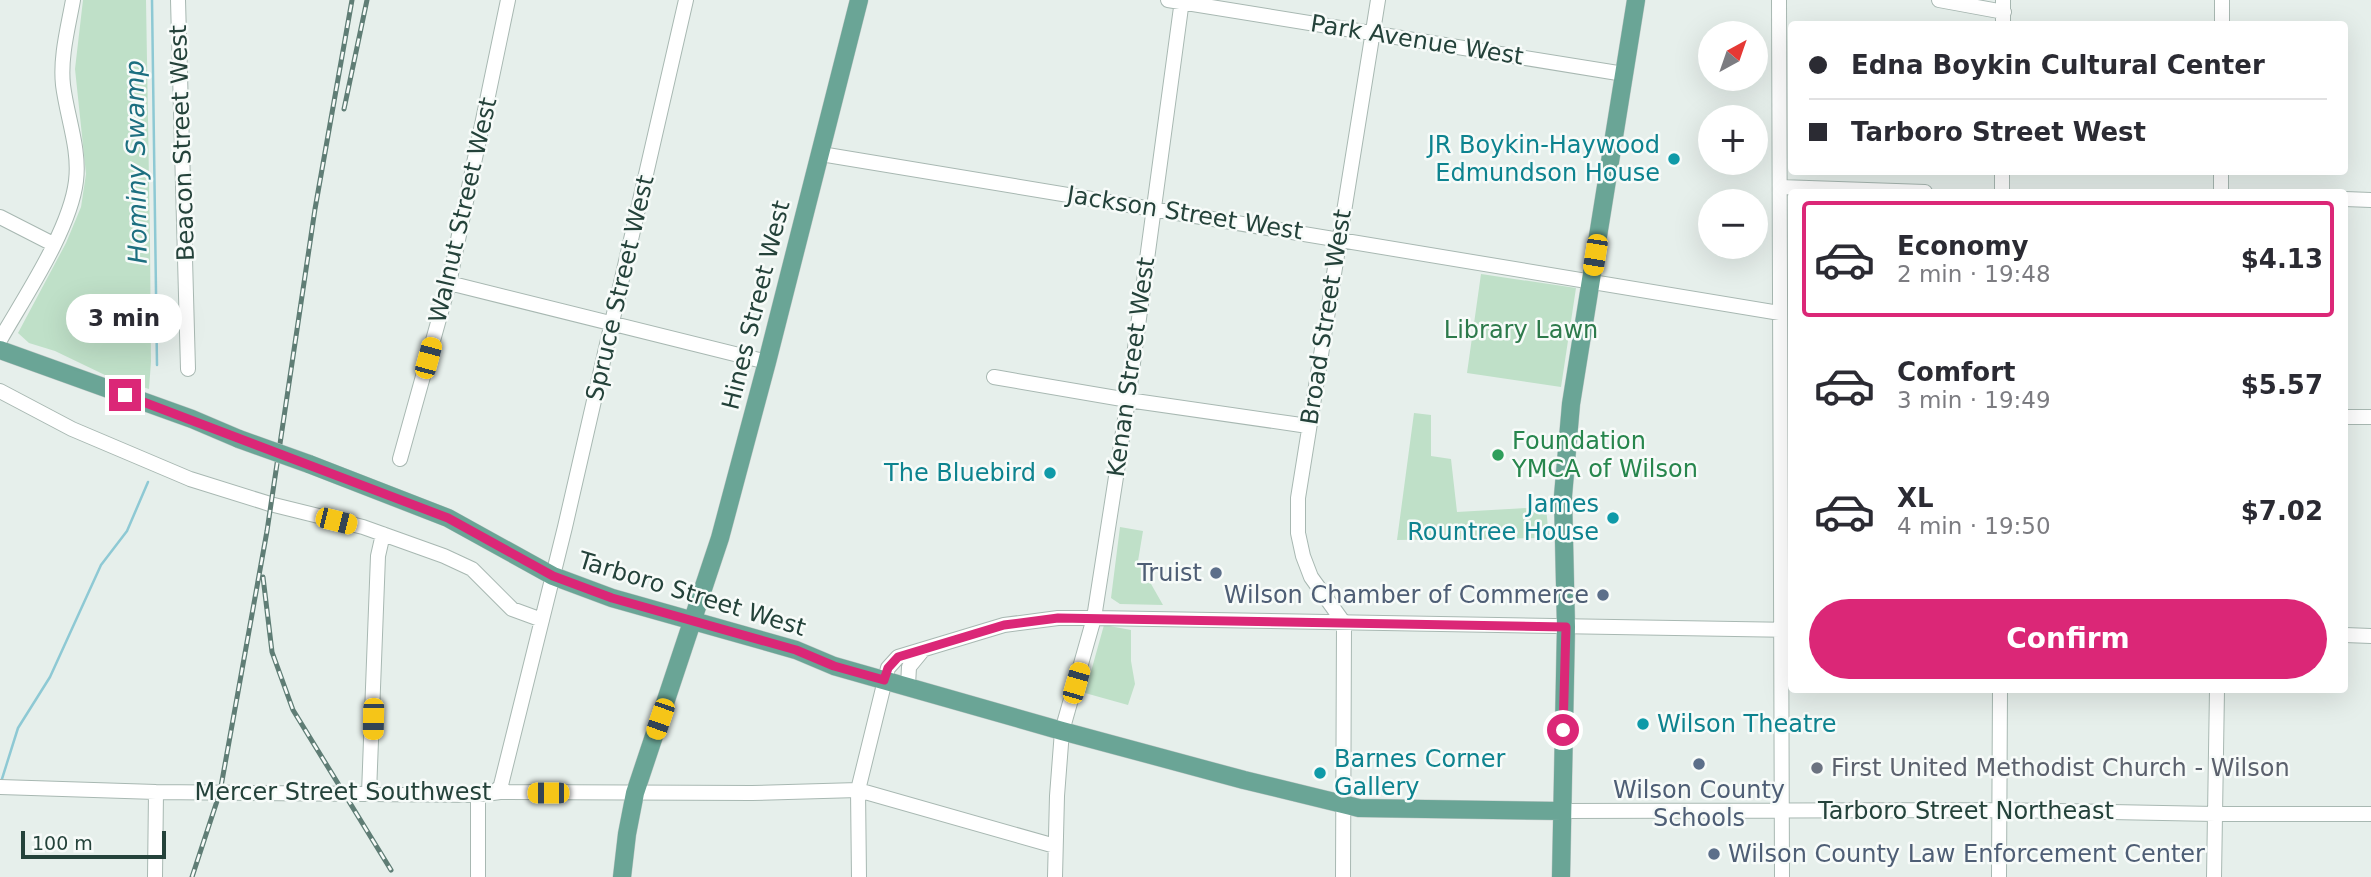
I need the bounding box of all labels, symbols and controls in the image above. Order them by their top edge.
street label: Park Avenue West [1308,9,1526,71]
north arrow [1698,21,1768,91]
map controls [1698,21,1768,259]
street label: Beacon Street West [164,24,200,262]
text: Edna Boykin Cultural Center [1851,50,2265,80]
water label: Hominy Swamp [119,60,153,264]
street label: Walnut Street West [423,95,503,325]
button: + [1698,105,1768,175]
text: Tarboro Street West [1851,117,2146,147]
place label: JR Boykin-Haywood Edmundson House [1426,131,1660,187]
marker: JR Boykin-Haywood Edmundson House [1666,151,1682,167]
street label: Spruce Street West [580,172,660,404]
street label: Jackson Street West [1063,180,1305,245]
button: − [1698,189,1768,259]
street label: Hines Street West [716,198,796,412]
street label: Broad Street West [1295,207,1357,427]
icon: car [1813,228,1876,291]
text: Economy [1897,231,2028,261]
car [1582,233,1609,277]
text: $4.13 [2241,244,2323,274]
street label: Kenan Street West [1102,255,1160,479]
text: 2 min · 19:48 [1897,261,2051,287]
callout: 3 min [67,294,183,342]
text: 3 min [88,305,160,331]
park label: Library Lawn [1444,316,1598,344]
car [413,335,444,381]
icon: car [1813,354,1876,417]
text: Comfort [1897,357,2015,387]
text: $5.57 [2241,370,2323,400]
route end [109,379,141,411]
text: 3 min · 19:49 [1897,387,2051,413]
place label: Foundation YMCA of Wilson [1511,427,1698,483]
marker: Foundation YMCA of Wilson [1490,447,1506,463]
place label: The Bluebird [883,459,1036,487]
marker: The Bluebird [1042,465,1058,481]
icon: car [1813,480,1876,543]
text: XL [1897,483,1934,513]
place label: James Rountree House [1407,490,1599,546]
text: $7.02 [2241,496,2323,526]
car [314,506,359,536]
marker: James Rountree House [1605,510,1621,526]
text: 4 min · 19:50 [1897,513,2051,539]
street label: Tarboro Street West [574,546,809,642]
place label: Truist [1136,559,1202,587]
marker: Truist [1208,565,1224,581]
place label: Wilson Chamber of Commerce [1224,581,1589,609]
marker: Wilson Chamber of Commerce [1595,587,1611,603]
button: Confirm [1809,599,2327,679]
car [1061,660,1092,706]
car [644,696,677,742]
car [363,698,384,740]
place label: Wilson Theatre [1657,710,1836,738]
route start [1547,714,1579,746]
marker: Wilson Theatre [1635,716,1651,732]
place label: Barnes Corner Gallery [1334,745,1506,801]
place label: First United Methodist Church - Wilson [1831,754,2290,782]
marker: Wilson County Schools [1691,756,1707,772]
marker: First United Methodist Church - Wilson [1809,760,1825,776]
marker: Barnes Corner Gallery [1312,765,1328,781]
place label: Wilson County Schools [1613,776,1785,832]
street label: Mercer Street Southwest [195,778,491,806]
car [528,783,570,804]
street label: Tarboro Street Northeast [1817,797,2114,825]
scale bar [21,828,166,860]
text: 100 m [32,832,93,854]
place label: Wilson County Law Enforcement Center [1728,840,2205,868]
marker: Wilson County Law Enforcement Center [1706,846,1722,862]

